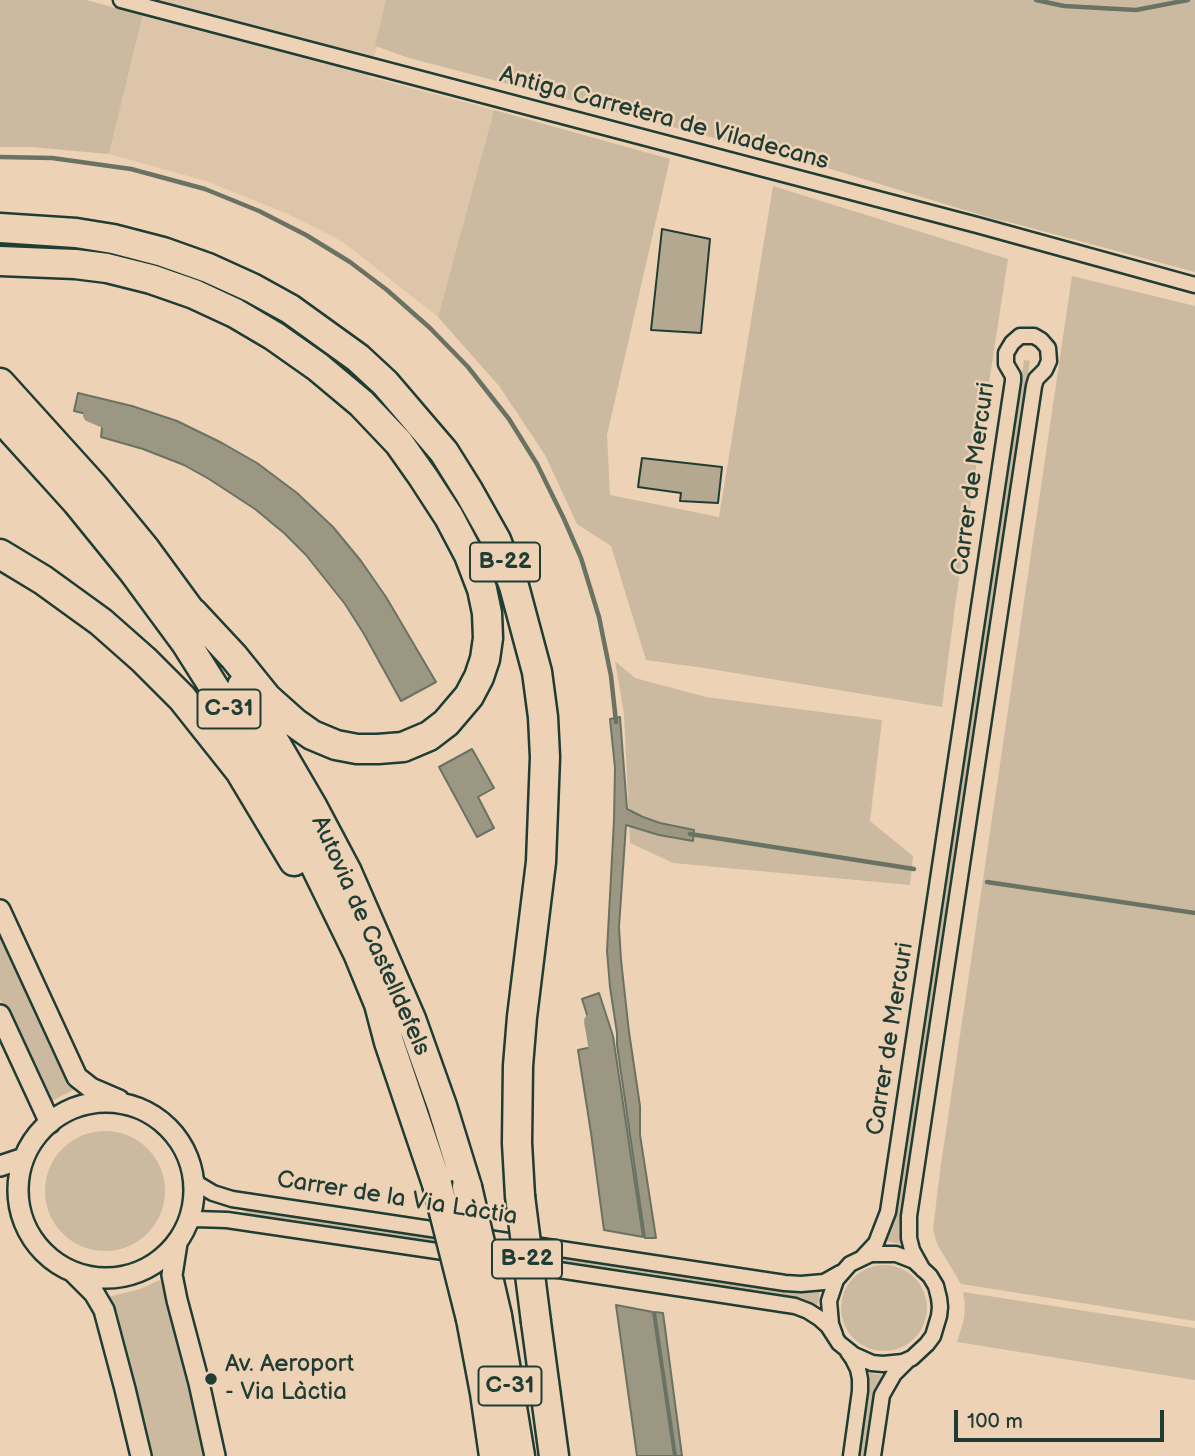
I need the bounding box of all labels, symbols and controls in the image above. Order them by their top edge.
street label: Antiga Carretera de Viladecans [496,61,832,177]
street label: Carrer de Mercuri [946,381,1002,577]
road number: B-22 [470,542,540,582]
road number: C-31 [198,690,260,729]
street label: Autovia de Castelldefels [304,812,436,1060]
street label: Carrer de Mercuri [862,941,920,1137]
street label: Carrer de la Via Làctia [275,1166,519,1232]
road number: B-22 [492,1240,562,1278]
place label: Av. Aeroport - Via Làctia [225,1351,354,1407]
road number: C-31 [478,1366,542,1406]
marker: Av. Aeroport - Via Làctia [203,1371,219,1387]
scale bar [957,1396,1167,1440]
text: 100 m [967,1409,1023,1434]

